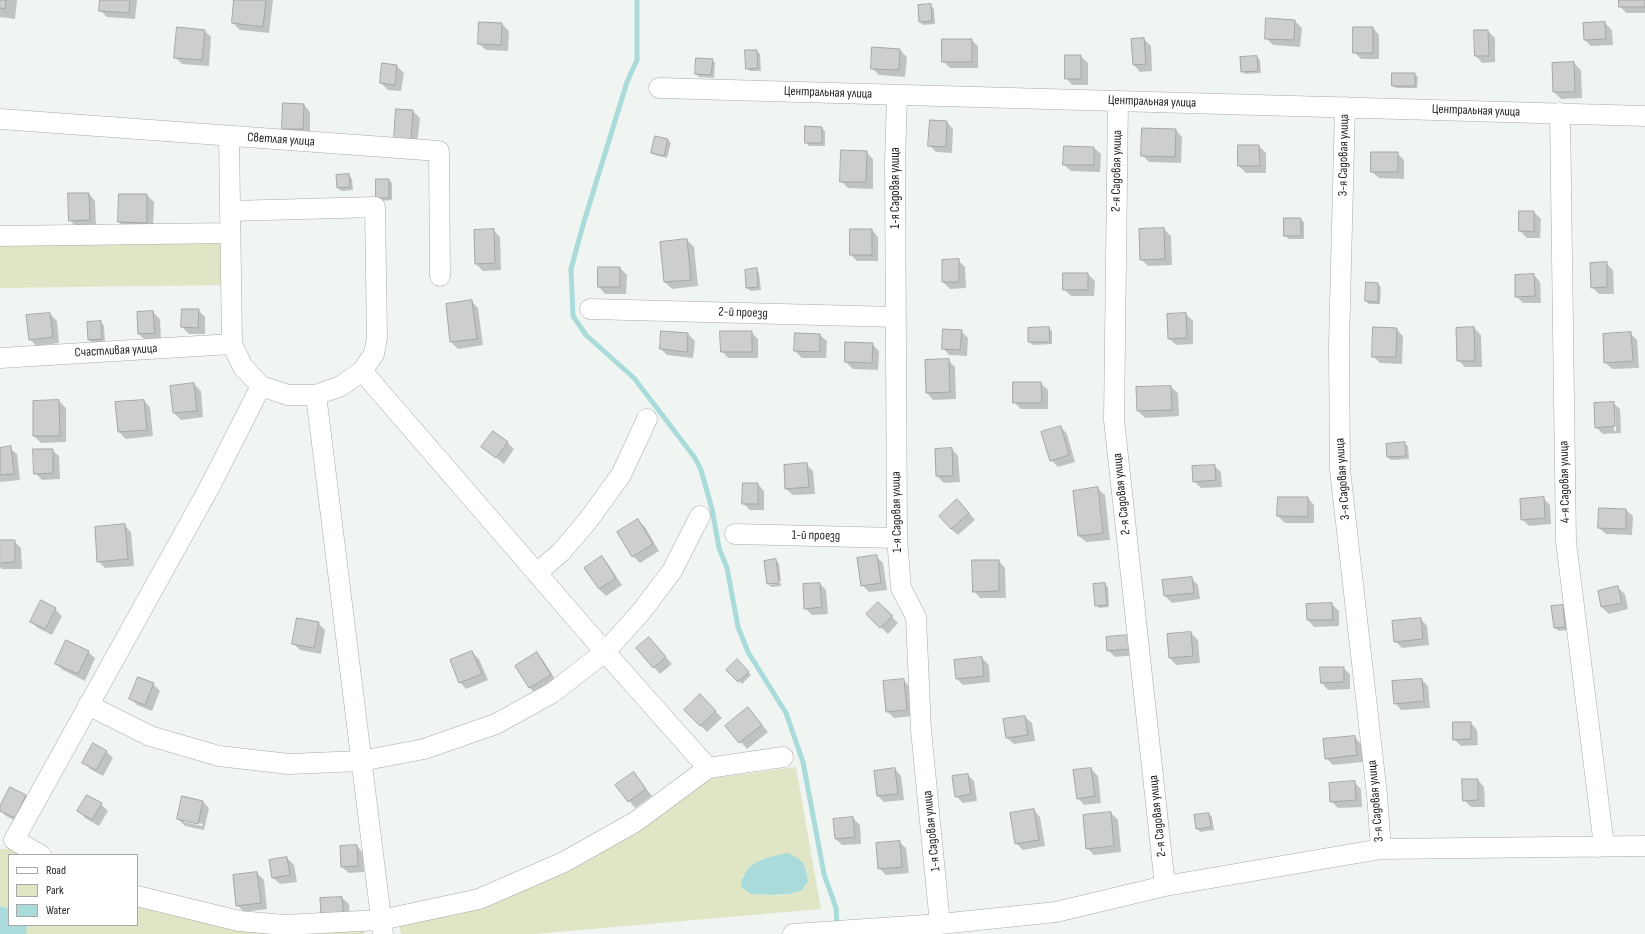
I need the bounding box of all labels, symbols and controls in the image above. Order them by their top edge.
street label: Центральная улица [784,84,872,102]
street label: Центральная улица [1108,93,1196,111]
street label: Центральная улица [1432,102,1520,120]
street label: 3-я Садовая улица [1335,114,1353,196]
street label: Светлая улица [247,130,315,150]
street label: 2-я Садовая улица [1108,130,1126,212]
street label: 1-я Садовая улица [888,147,904,229]
street label: 2-й проезд [718,304,768,322]
street label: Счастливая улица [74,341,158,361]
street label: 3-я Садовая улица [1332,437,1354,521]
street label: 4-я Садовая улица [1556,441,1574,523]
street label: 2-я Садовая улица [1110,452,1134,536]
street label: 1-я Садовая улица [888,471,906,553]
street label: 1-й проезд [792,528,840,544]
street label: 3-я Садовая улица [1365,759,1387,843]
street label: 2-я Садовая улица [1146,774,1170,858]
street label: 1-я Садовая улица [920,790,944,872]
legend [8,854,138,926]
text: Road [46,863,66,878]
text: Park [46,883,64,898]
text: Water [46,903,70,918]

